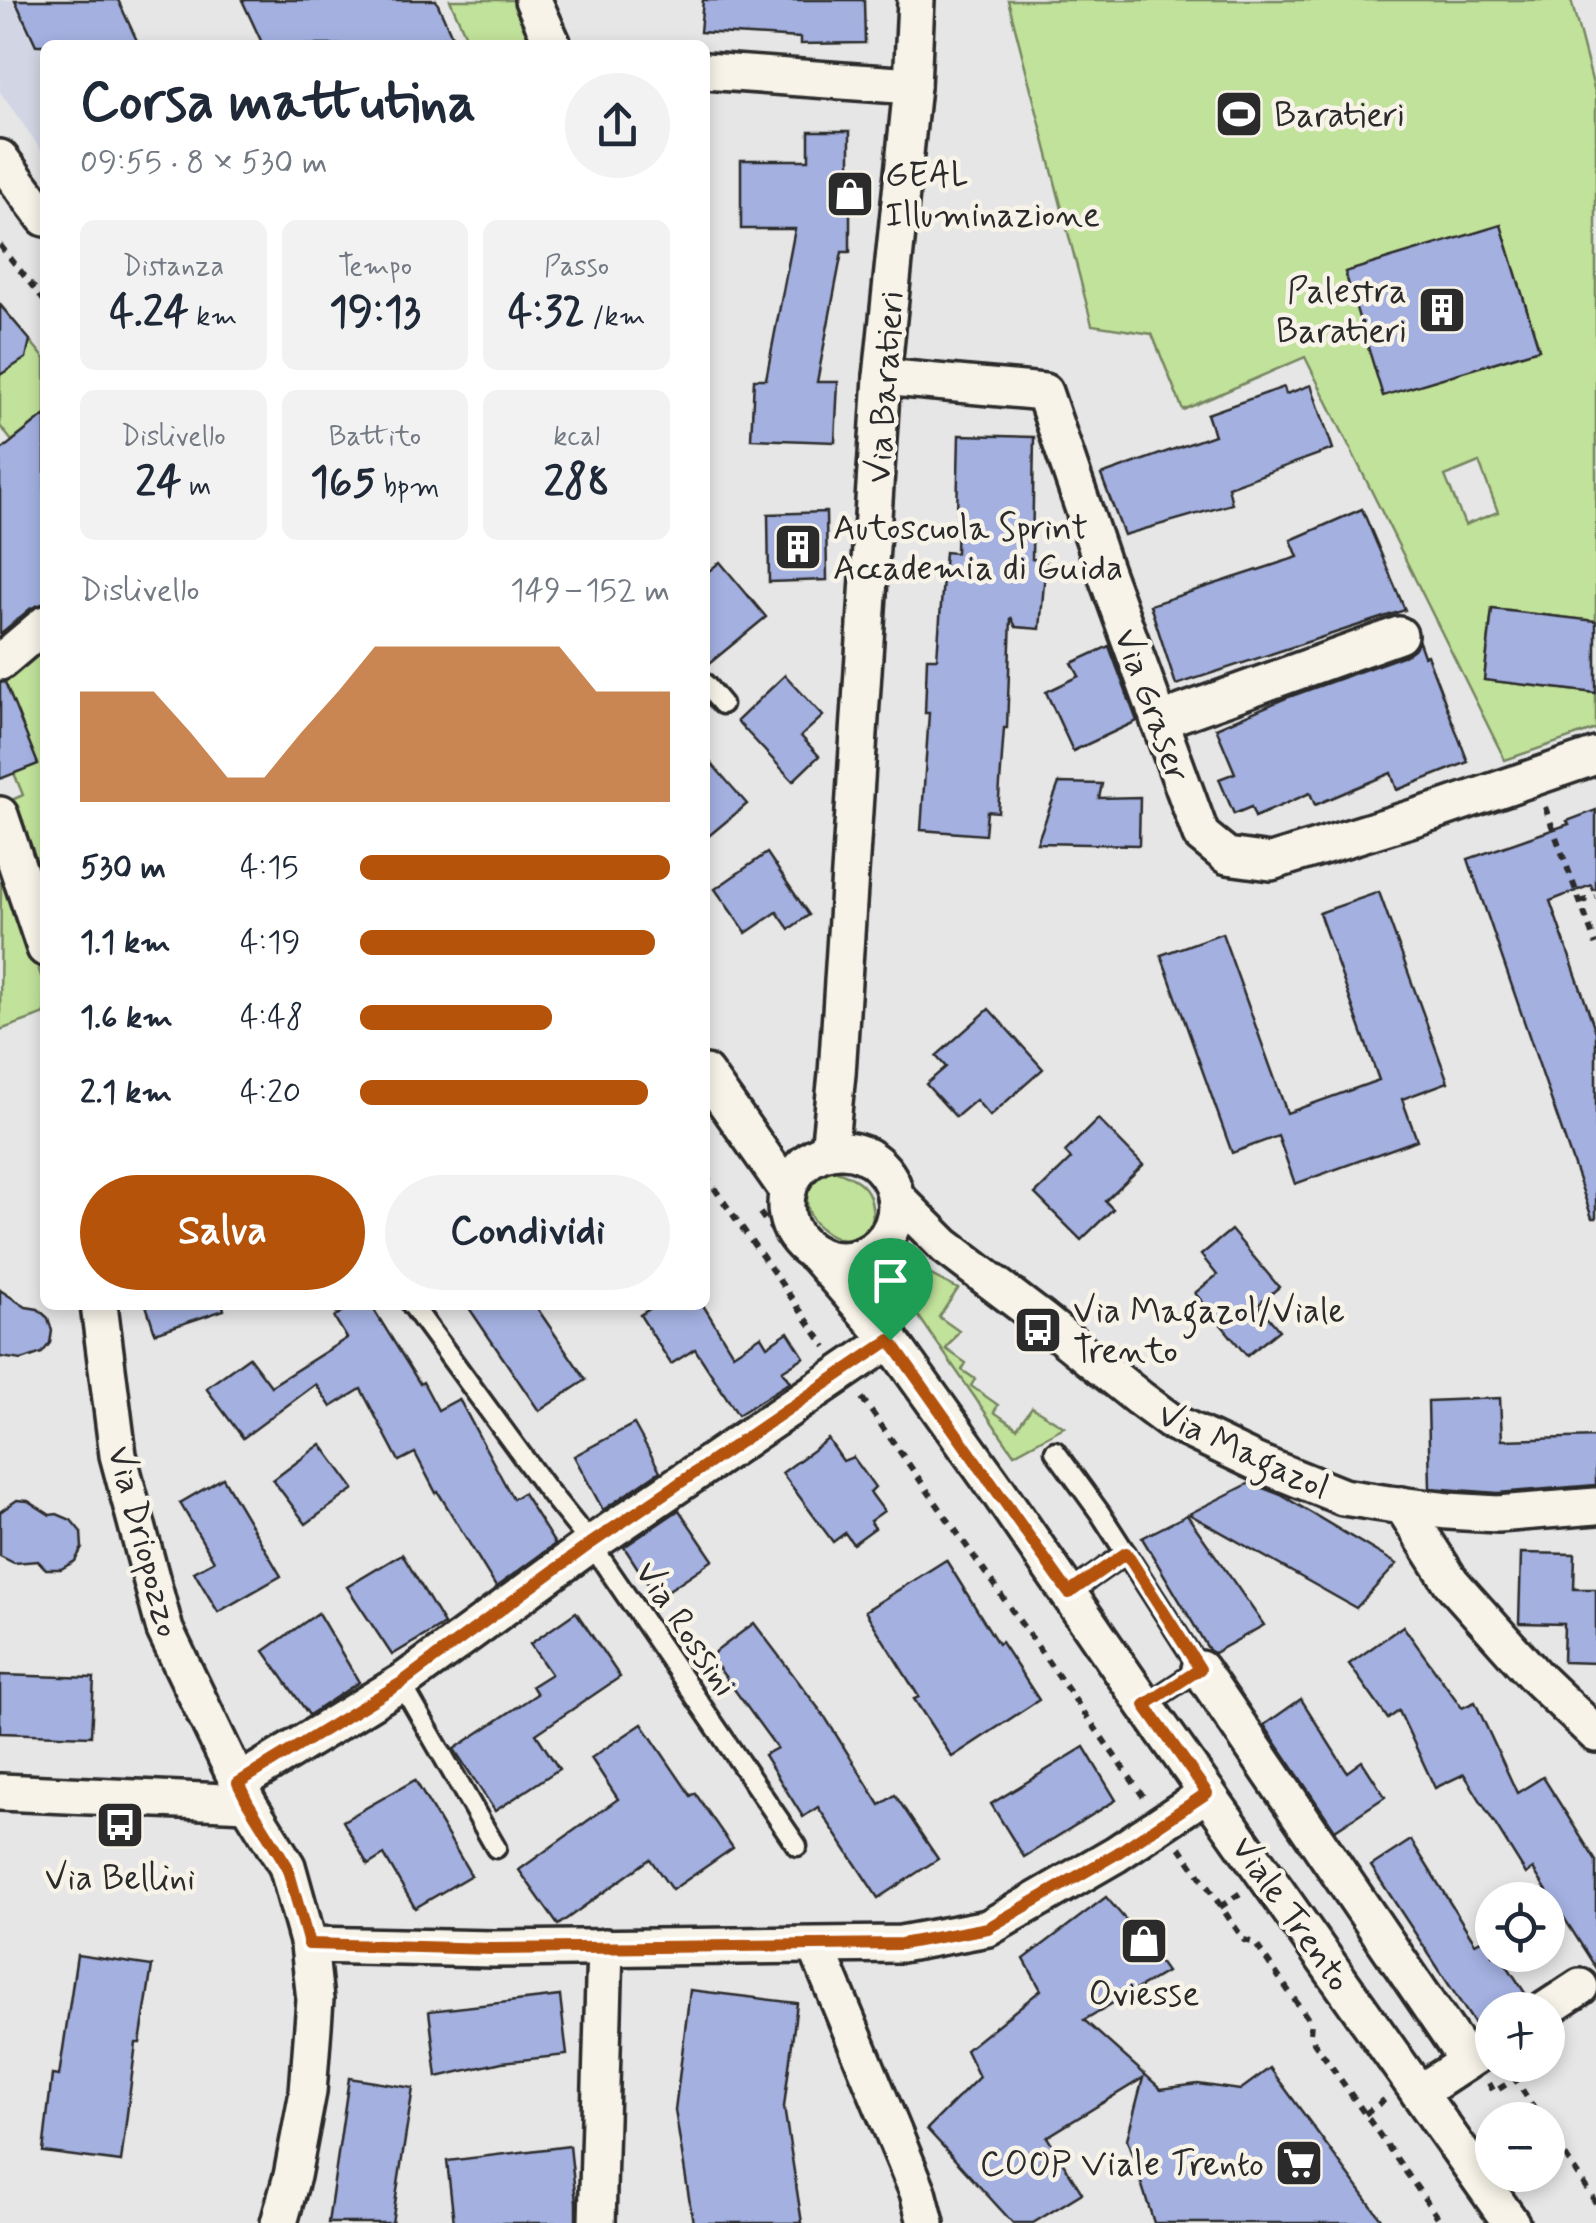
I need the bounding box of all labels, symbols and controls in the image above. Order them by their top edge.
text: Corsa mattutina [80,68,476,140]
button: share [565,73,670,178]
sports icon: Baratieri [1213,88,1265,140]
place label: Baratieri [1274,93,1405,139]
text: 09:55 · 8 × 530 m [80,142,327,184]
place label: GEAL Illuminazione [885,153,1100,239]
shop icon: GEAL Illuminazione [824,168,876,220]
text: Distanza [122,249,224,286]
text: Tempo [338,249,412,286]
text: Passo [544,249,609,286]
place label: Palestra Baratieri [1276,269,1407,355]
building icon: Palestra Baratieri [1416,284,1468,336]
text: 4.24 [109,286,189,341]
text: 19:13 [329,286,421,341]
text: 4:32 [508,286,585,341]
street label: Via Baratieri [856,289,916,485]
text: km [189,299,237,336]
text: /km [585,299,645,336]
text: Dislivello [121,419,226,456]
text: Battito [329,419,421,456]
text: kcal [553,419,600,456]
text: 24 [135,456,181,511]
text: 165 [310,456,376,511]
text: 288 [544,456,610,511]
text: m [181,469,211,506]
text: bpm [376,469,440,506]
place label: Autoscuola Sprint Accademia di Guida [833,506,1123,592]
building icon: Autoscuola Sprint Accademia di Guida [772,521,824,573]
text: Dislivello [80,570,199,612]
text: 149–152 m [510,570,670,612]
street label: Via Graser [1102,622,1200,789]
text: 530 m [80,847,166,889]
text: 4:15 [240,847,299,889]
text: 1.1 km [80,922,171,964]
text: 4:19 [240,922,301,964]
text: 1.6 km [80,997,173,1039]
text: 4:48 [240,997,303,1039]
text: 2.1 km [80,1072,172,1114]
text: 4:20 [240,1072,301,1114]
button: Salva [80,1175,365,1290]
button: Condividi [385,1175,670,1290]
pin [848,1238,933,1341]
icon: arrive [863,1253,918,1308]
place label: Via Magazol/Viale Trento [1073,1289,1345,1375]
bus stop icon: Via Magazol/Viale Trento [1012,1304,1064,1356]
street label: Via Magazol [1148,1392,1336,1515]
street label: Via Driopozzo [95,1441,191,1642]
street label: Via Rossini [623,1552,748,1706]
bus stop icon: Via Bellini [94,1799,146,1851]
street label: Viale Trento [1220,1827,1361,2001]
place label: Via Bellini [45,1856,195,1902]
map controls [1475,1882,1565,2192]
button: locate [1475,1882,1565,1972]
shop icon: Oviesse [1118,1915,1170,1967]
place label: Oviesse [1089,1972,1199,2018]
button: + [1475,1992,1565,2082]
button: − [1475,2102,1565,2192]
supermarket icon: COOP Viale Trento [1273,2137,1325,2189]
place label: COOP Viale Trento [980,2142,1264,2188]

